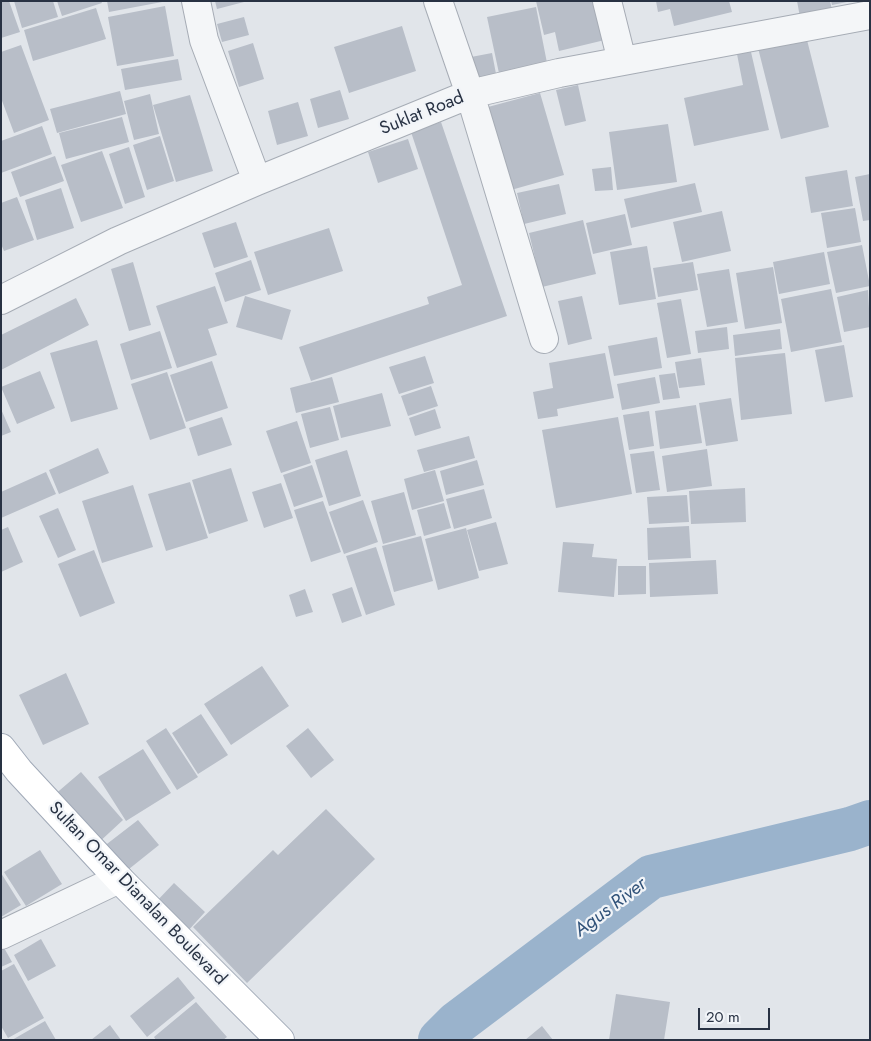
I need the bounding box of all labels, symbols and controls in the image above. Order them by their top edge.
street label: Suklat Road [377,87,467,141]
street label: Sultan Omar Dianalan Boulevard [44,798,230,990]
water label: Agus River [570,874,652,942]
scale bar [701,998,774,1030]
text: 20 m [706,1006,740,1028]

